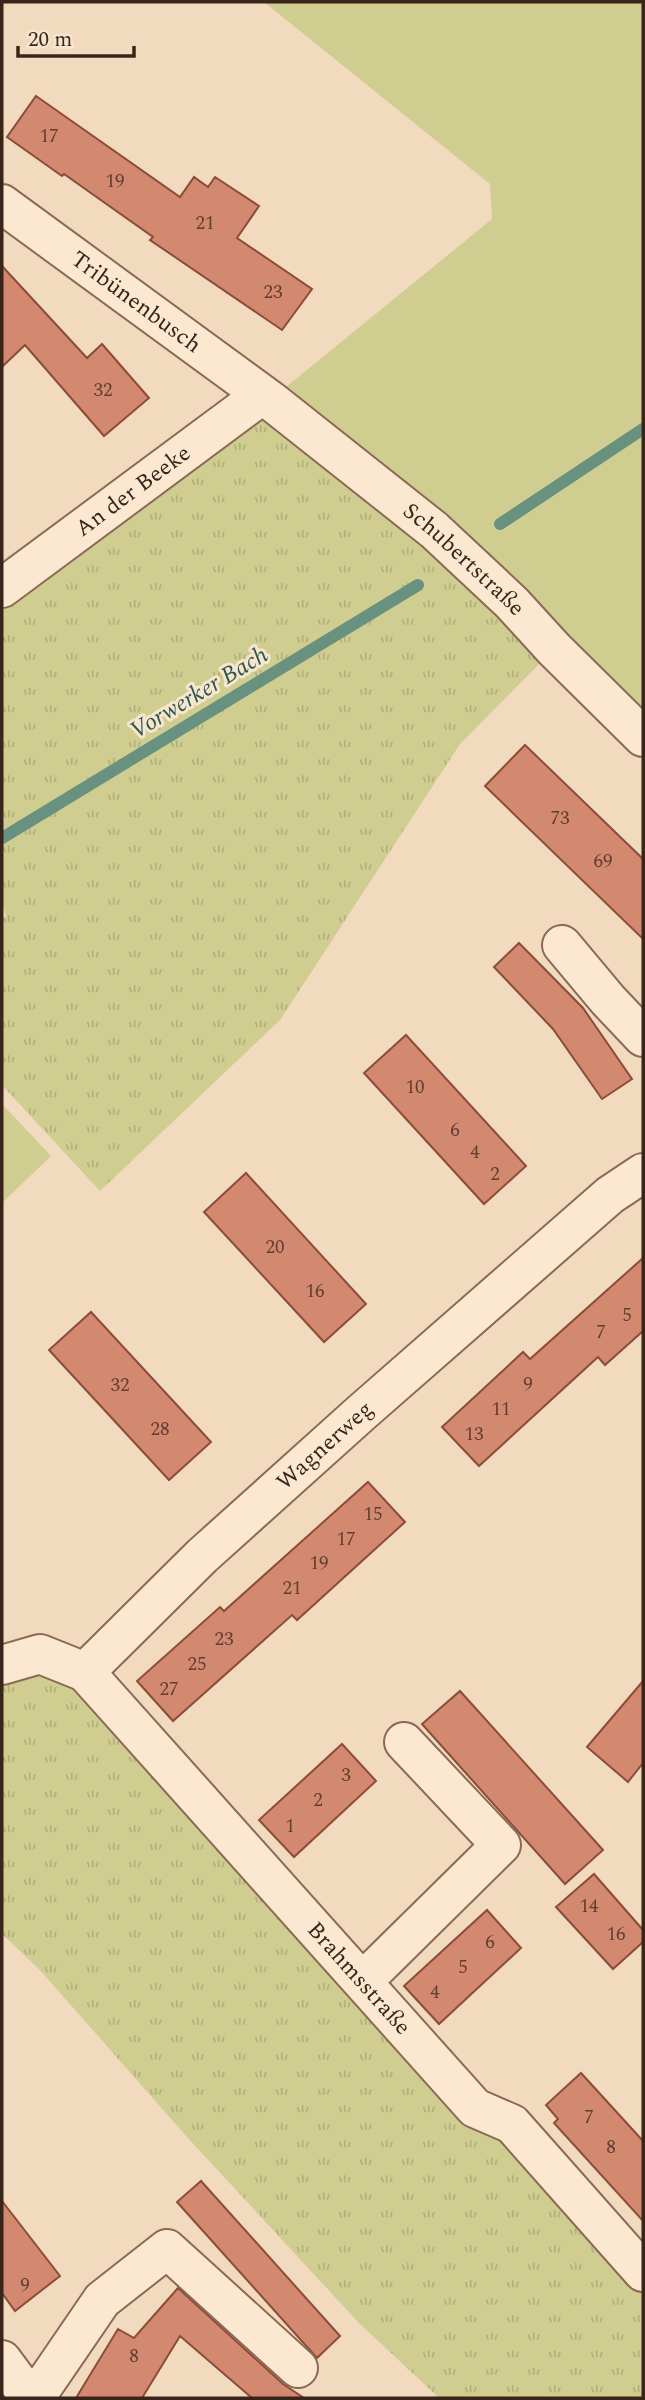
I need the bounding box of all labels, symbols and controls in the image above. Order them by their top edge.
scale bar [18,14,133,58]
text: 20 m [28,24,72,56]
house number: 17 [39,122,59,151]
house number: 19 [105,167,125,196]
house number: 21 [195,209,215,238]
street label: Tribünenbusch [63,242,209,362]
house number: 23 [263,278,283,307]
house number: 32 [93,376,113,405]
street label: An der Beeke [68,436,198,546]
street label: Schubertstraße [395,494,533,624]
water label: Vorwerker Bach [123,637,275,749]
house number: 73 [550,804,570,833]
house number: 69 [593,847,613,876]
house number: 10 [405,1073,425,1102]
house number: 6 [450,1116,460,1145]
house number: 4 [470,1138,480,1167]
house number: 2 [490,1160,500,1189]
house number: 20 [265,1233,285,1262]
house number: 16 [305,1277,325,1306]
house number: 5 [622,1301,632,1330]
house number: 7 [596,1318,606,1347]
house number: 9 [523,1370,533,1399]
house number: 32 [110,1371,130,1400]
street label: Wagnerweg [268,1392,381,1499]
house number: 11 [491,1395,511,1424]
house number: 28 [150,1415,170,1444]
house number: 13 [464,1420,484,1449]
house number: 15 [363,1500,383,1529]
house number: 17 [336,1525,356,1554]
house number: 19 [309,1549,329,1578]
house number: 21 [282,1574,302,1603]
house number: 23 [214,1625,234,1654]
house number: 25 [187,1650,207,1679]
house number: 27 [159,1675,179,1704]
house number: 3 [341,1761,351,1790]
house number: 2 [313,1786,323,1815]
house number: 1 [285,1812,295,1841]
house number: 14 [579,1892,599,1921]
street label: Brahmsstraße [299,1914,419,2043]
house number: 16 [606,1920,626,1949]
house number: 6 [485,1928,495,1957]
house number: 5 [458,1953,468,1982]
house number: 4 [430,1978,440,2007]
house number: 7 [584,2103,594,2132]
house number: 8 [606,2133,616,2162]
house number: 9 [20,2271,30,2300]
house number: 8 [129,2342,139,2371]

